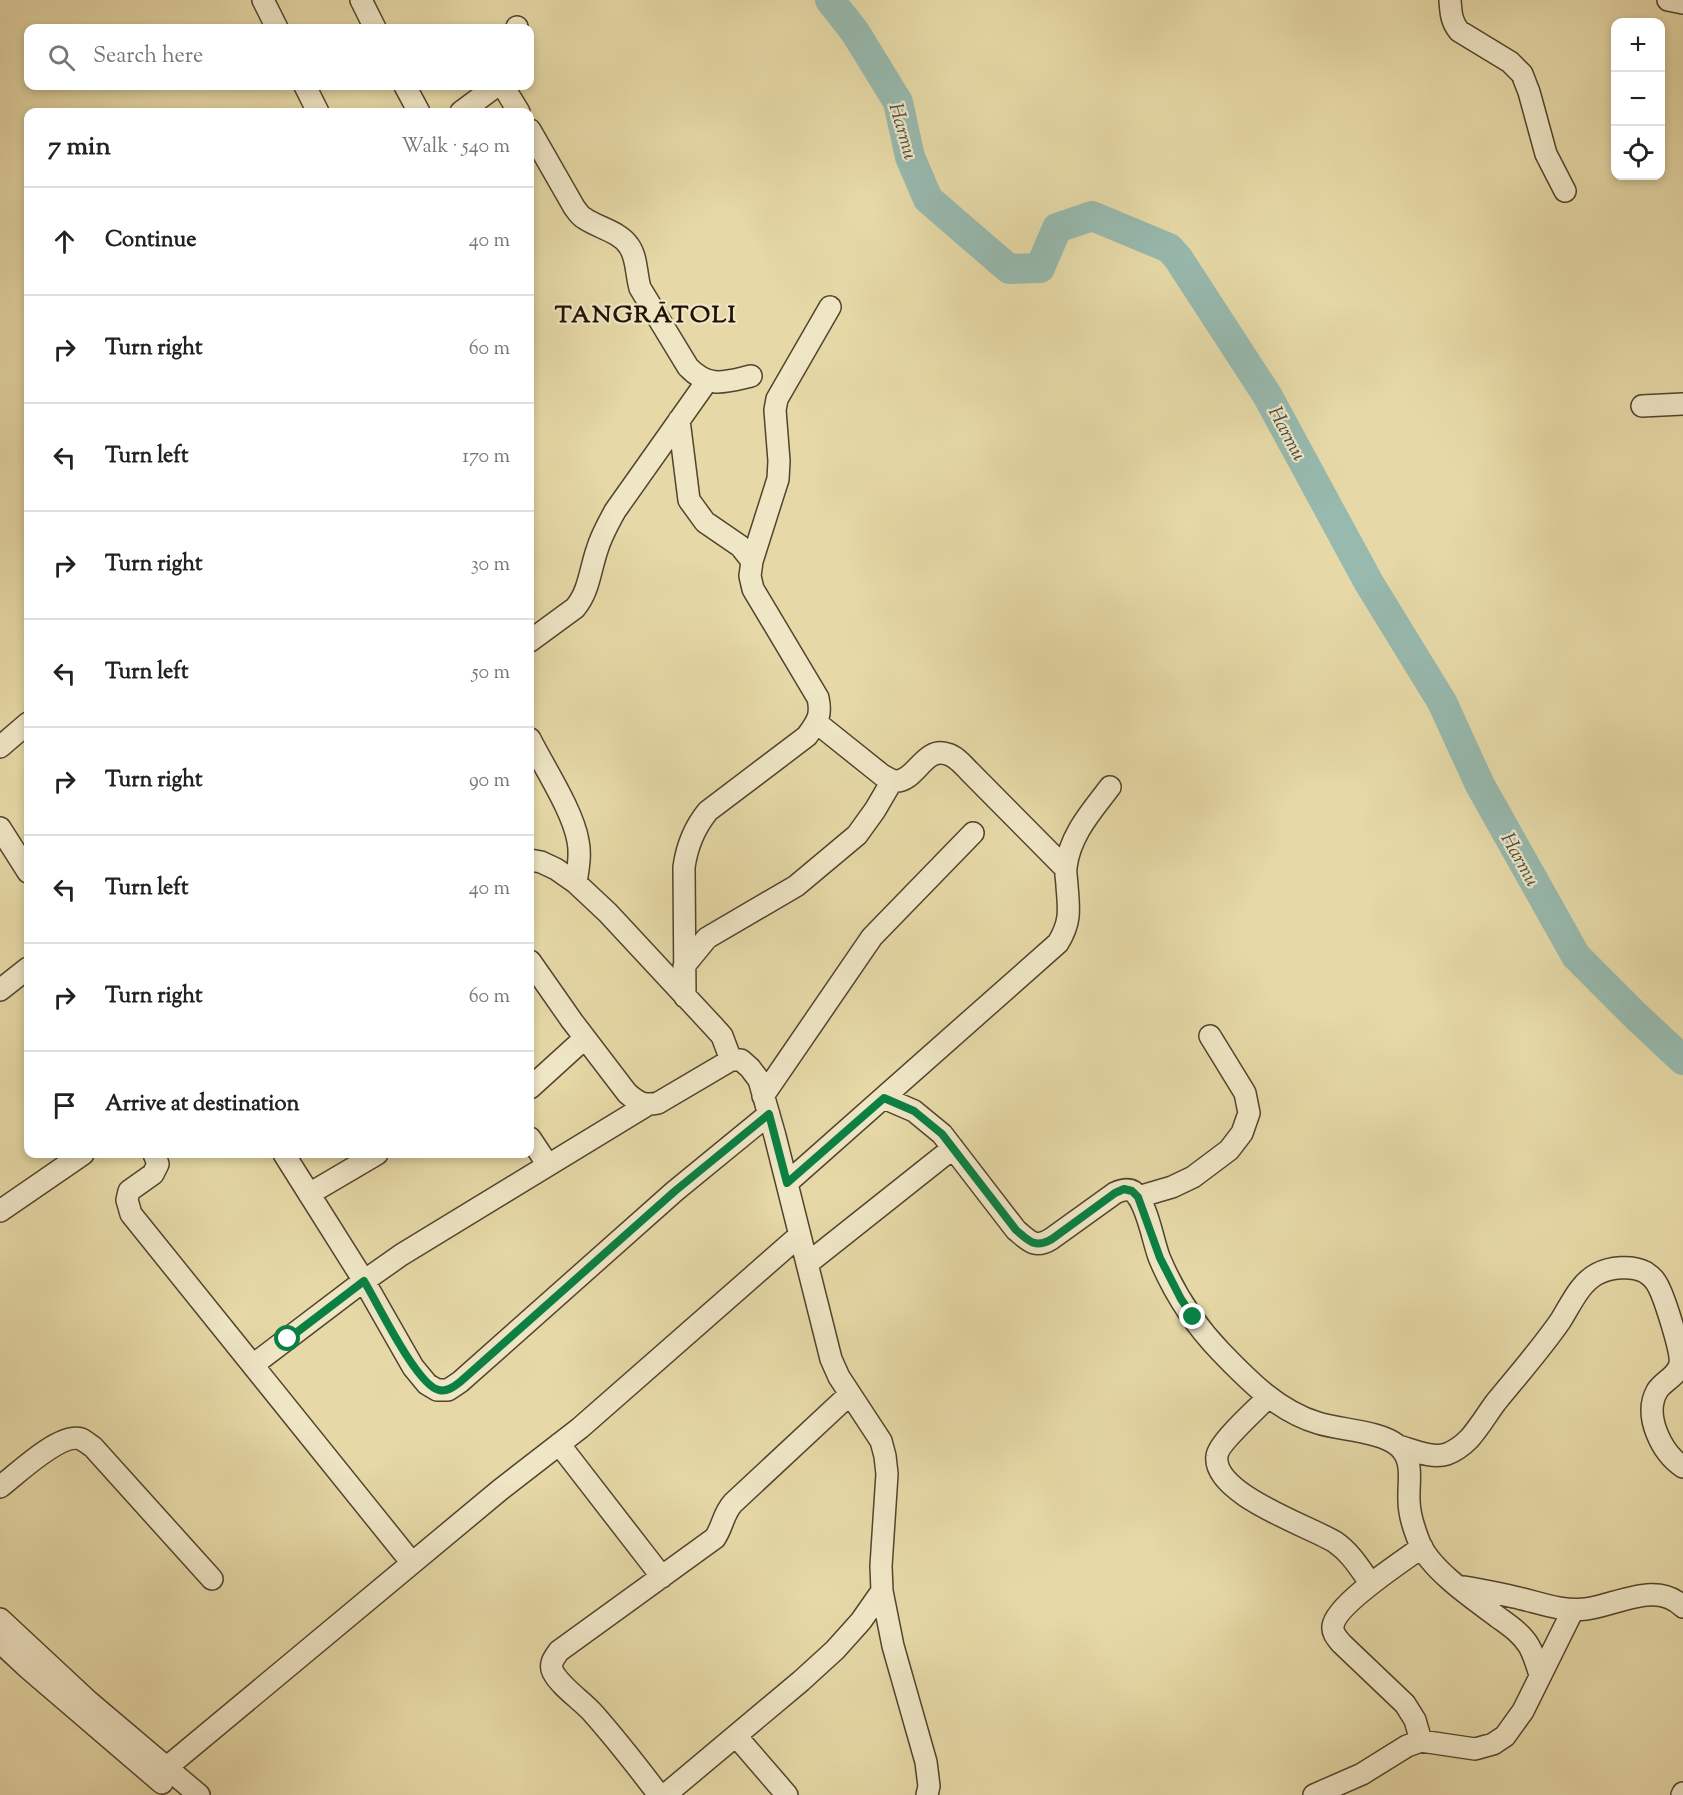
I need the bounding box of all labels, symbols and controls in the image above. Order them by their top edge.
map controls [1611,18,1665,180]
button: + [1611,18,1665,72]
search box [24,24,534,90]
icon: search [45,41,78,74]
text: Search here [93,41,203,73]
button: − [1611,72,1665,126]
water label: Harmu [880,100,924,164]
button: locate [1611,126,1665,180]
text: 7 min [48,129,111,166]
text: Walk · 540 m [401,133,510,162]
icon: ahead [48,225,81,258]
text: Continue [105,225,196,257]
text: 40 m [469,227,510,256]
district label: TANGRĀTOLI [555,299,737,333]
icon: right [48,333,81,366]
text: Turn right [105,333,202,365]
text: 60 m [469,335,510,364]
water label: Harmu [1259,402,1312,467]
icon: left [48,441,81,474]
text: Turn left [105,441,188,473]
text: 170 m [462,443,510,472]
icon: right [48,549,81,582]
text: Turn right [105,549,202,581]
text: 30 m [471,551,510,580]
icon: left [48,657,81,690]
text: Turn left [105,657,188,689]
text: 50 m [472,659,510,688]
icon: right [48,765,81,798]
text: Turn right [105,765,202,797]
text: 90 m [469,767,510,796]
water label: Harmu [1492,828,1546,893]
icon: left [48,873,81,906]
text: Turn left [105,873,188,905]
text: 40 m [469,875,510,904]
icon: right [48,981,81,1014]
text: Turn right [105,981,202,1013]
text: 60 m [469,983,510,1012]
icon: arrive [48,1089,81,1122]
text: Arrive at destination [105,1089,300,1121]
route end [1179,1303,1205,1329]
route start [274,1325,300,1351]

